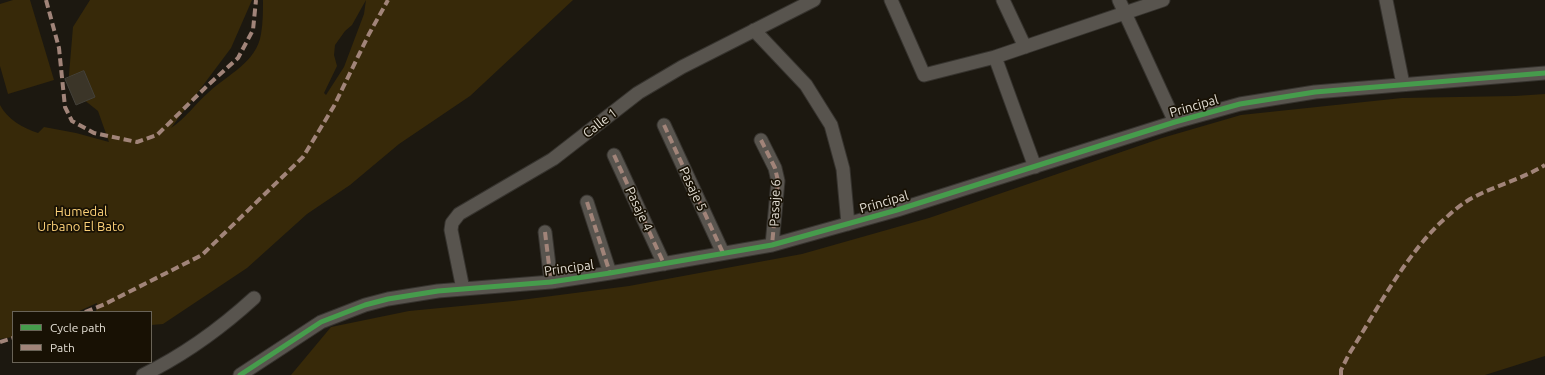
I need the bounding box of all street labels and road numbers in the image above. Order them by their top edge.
street label: Principal [1168,92,1220,120]
street label: Calle 1 [580,105,620,141]
street label: Pasaje 5 [676,164,710,214]
street label: Pasaje 6 [766,179,784,227]
street label: Pasaje 4 [622,184,656,234]
street label: Principal [858,188,910,216]
street label: Principal [543,257,595,279]

